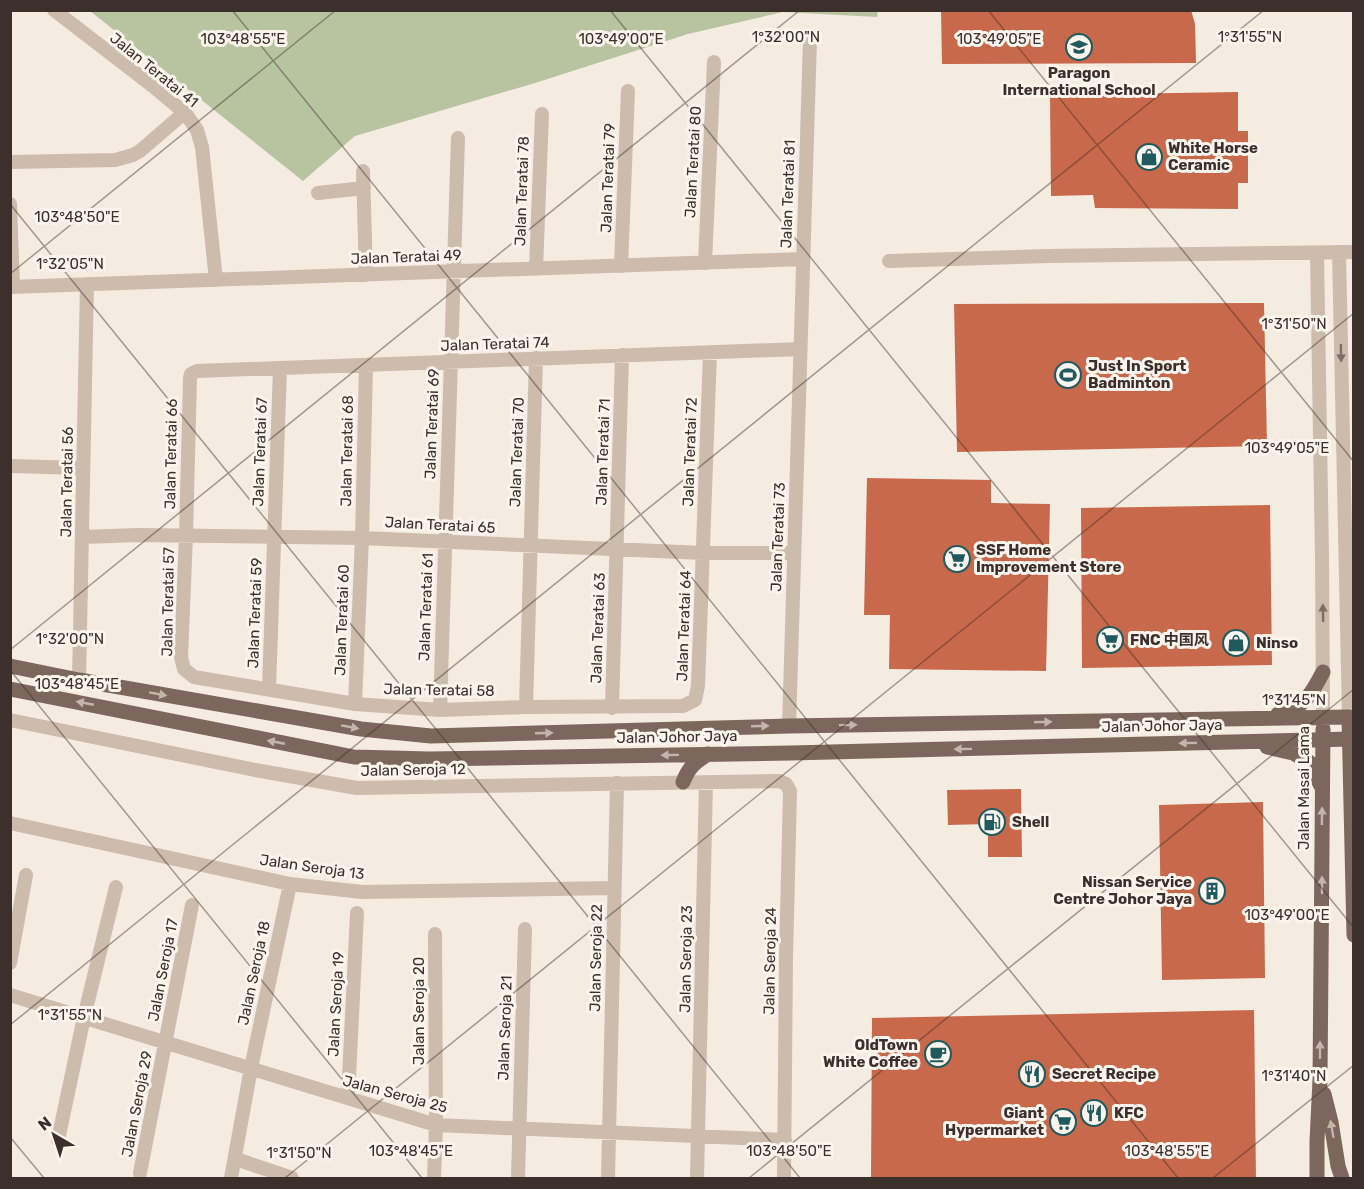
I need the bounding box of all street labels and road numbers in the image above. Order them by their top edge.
street label: Jalan Teratai 41 [106,29,202,111]
street label: Jalan Teratai 80 [681,106,705,218]
street label: Jalan Teratai 79 [597,123,619,233]
street label: Jalan Teratai 78 [511,136,533,246]
street label: Jalan Teratai 81 [777,139,799,249]
street label: Jalan Teratai 49 [350,246,462,268]
street label: Jalan Teratai 74 [440,333,550,355]
street label: Jalan Teratai 69 [421,368,443,480]
street label: Jalan Teratai 68 [337,395,357,507]
street label: Jalan Teratai 67 [249,397,271,507]
street label: Jalan Teratai 70 [506,397,528,507]
street label: Jalan Teratai 72 [679,397,701,507]
street label: Jalan Teratai 66 [161,398,181,510]
street label: Jalan Teratai 71 [592,398,614,506]
street label: Jalan Teratai 56 [57,426,77,538]
street label: Jalan Teratai 73 [767,482,789,592]
street label: Jalan Teratai 65 [384,513,496,537]
street label: Jalan Teratai 57 [158,547,178,657]
street label: Jalan Teratai 61 [415,553,437,661]
street label: Jalan Teratai 59 [244,557,266,669]
street label: Jalan Teratai 60 [331,564,353,676]
street label: Jalan Teratai 64 [673,570,695,682]
street label: Jalan Teratai 63 [587,572,609,684]
street label: Jalan Teratai 58 [383,680,495,700]
street label: Jalan Johor Jaya [1101,716,1223,736]
street label: Jalan Masai Lama [1295,726,1313,850]
street label: Jalan Johor Jaya [616,727,738,747]
street label: Jalan Seroja 12 [360,760,466,780]
street label: Jalan Seroja 13 [259,851,365,883]
street label: Jalan Seroja 22 [586,904,606,1012]
street label: Jalan Seroja 23 [676,905,696,1013]
street label: Jalan Seroja 24 [760,907,780,1015]
street label: Jalan Seroja 17 [144,917,182,1023]
street label: Jalan Seroja 18 [234,919,274,1027]
street label: Jalan Seroja 19 [324,951,348,1057]
street label: Jalan Seroja 20 [410,957,428,1065]
street label: Jalan Seroja 21 [494,975,516,1081]
street label: Jalan Seroja 29 [118,1049,156,1159]
street label: Jalan Seroja 25 [341,1071,449,1117]

